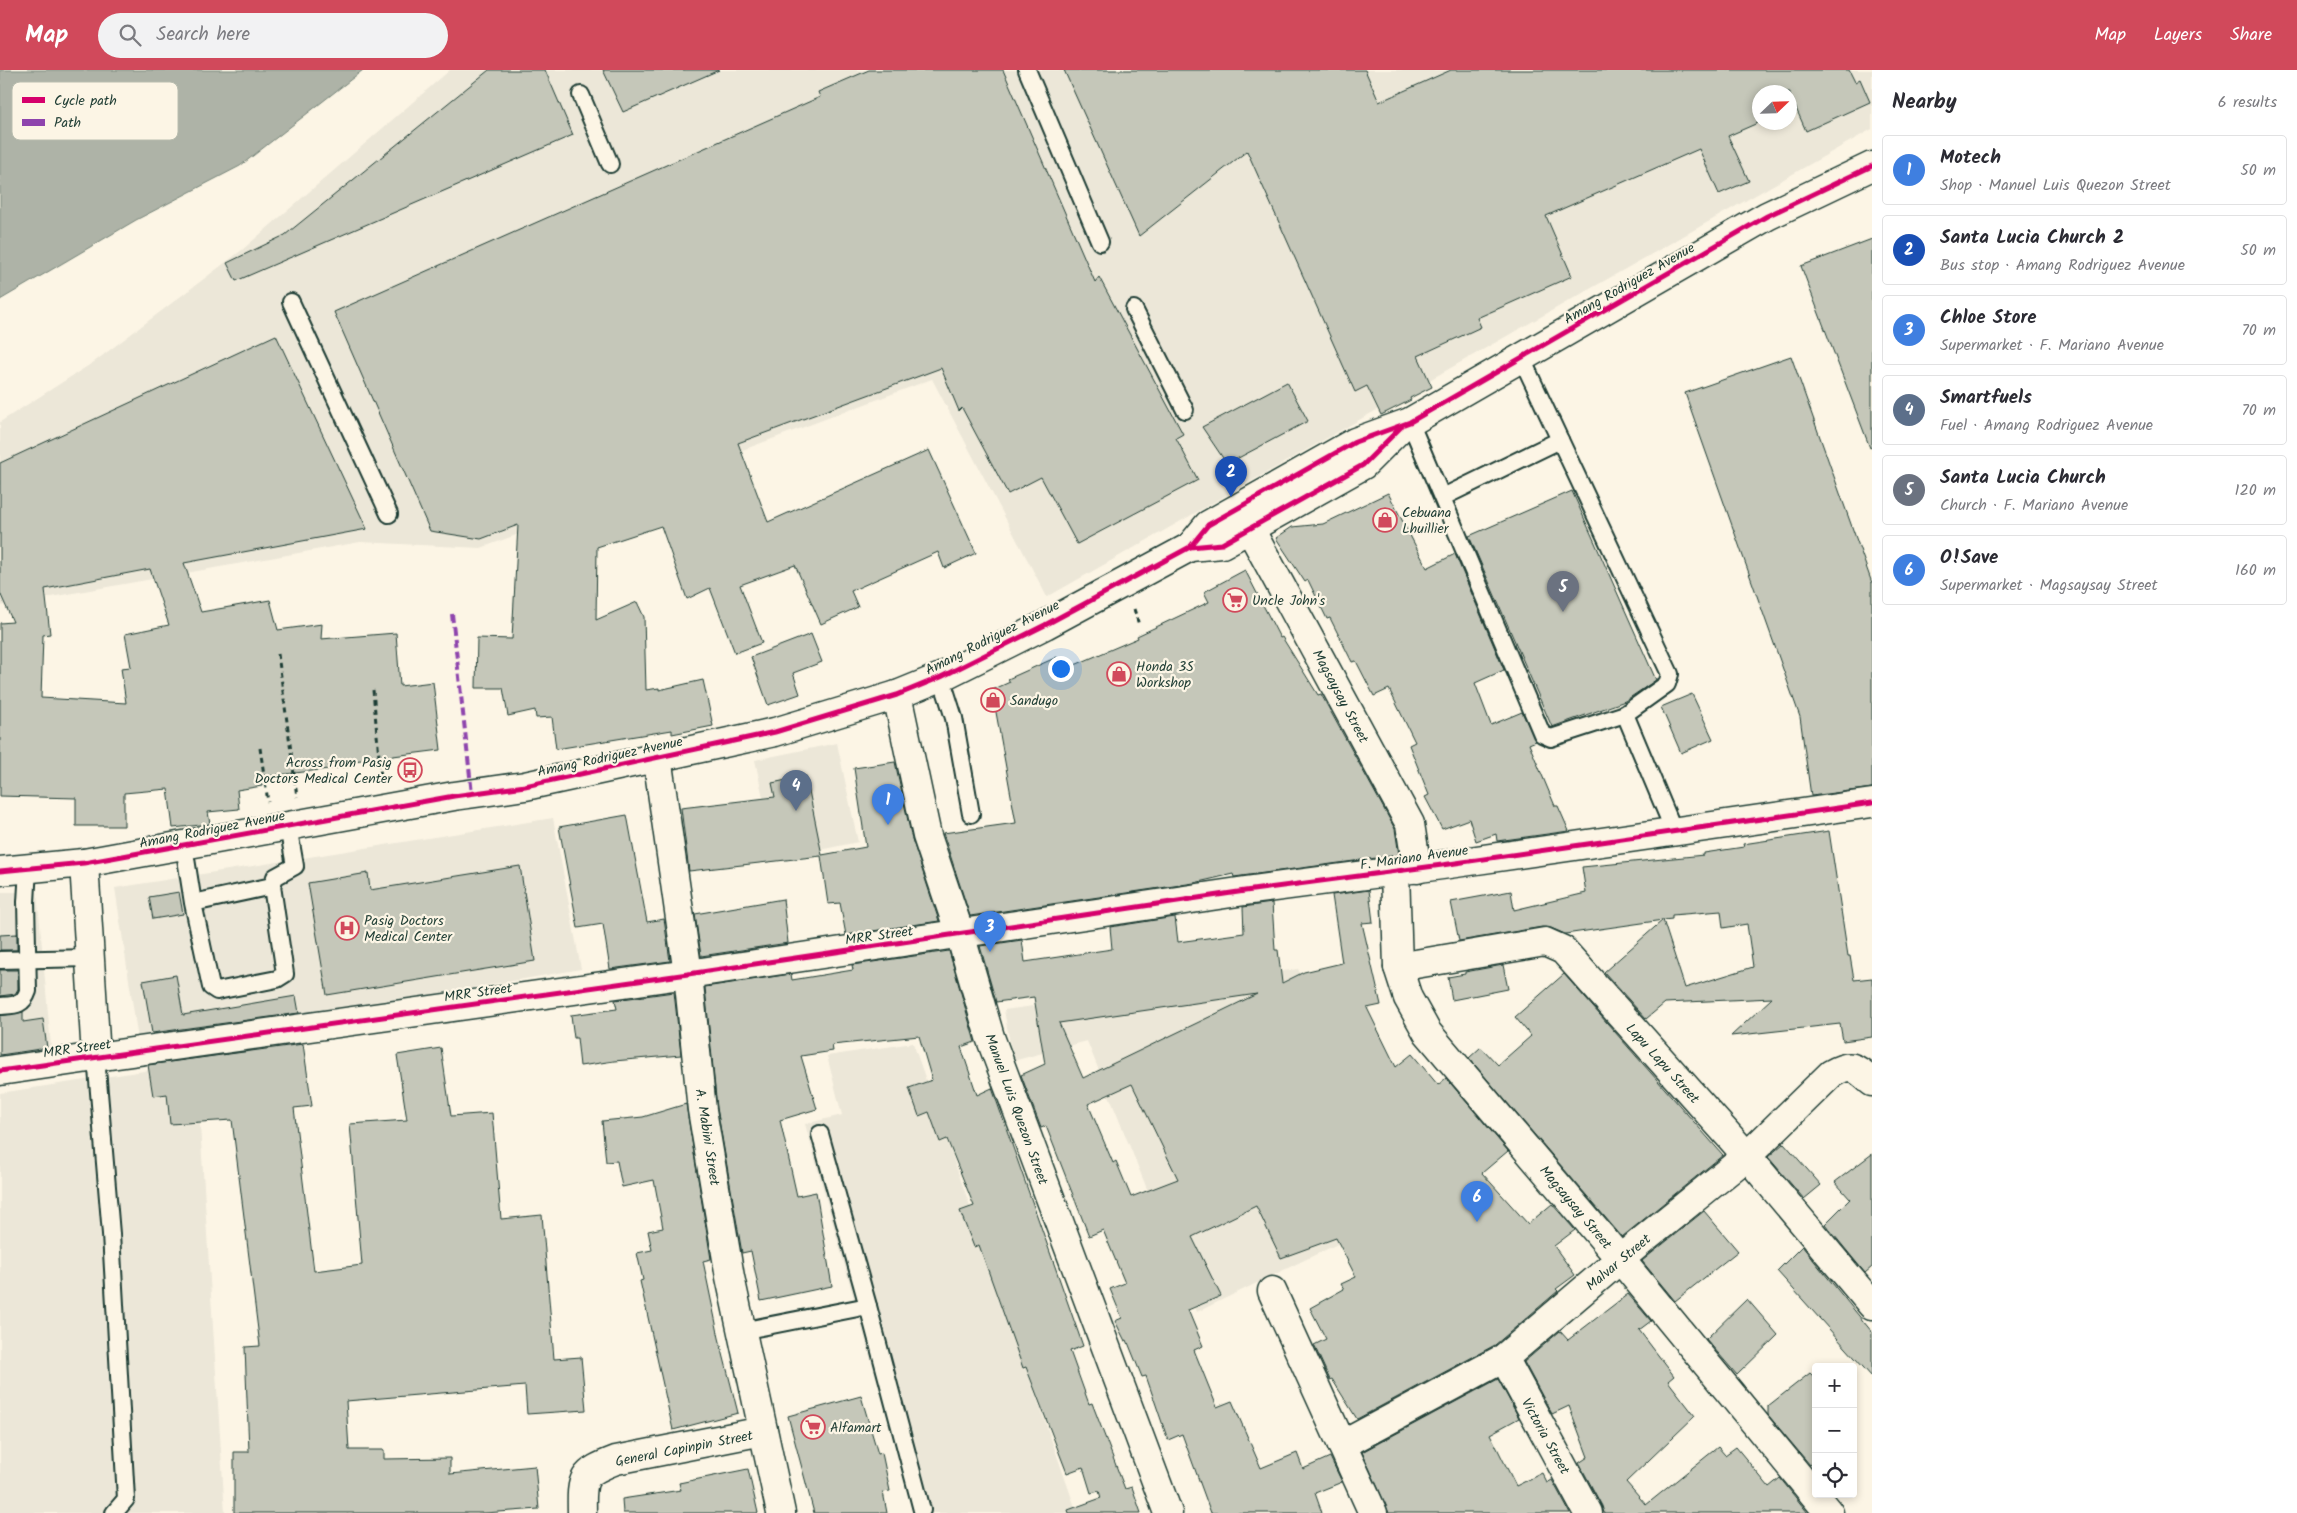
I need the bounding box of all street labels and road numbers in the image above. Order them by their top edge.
street label: Amang Rodriguez Avenue [1560,237,1700,330]
street label: Amang Rodriguez Avenue [921,594,1064,681]
street label: Magsaysay Street [1306,646,1374,748]
street label: Amang Rodriguez Avenue [535,731,686,783]
street label: Amang Rodriguez Avenue [137,805,288,855]
street label: F. Mariano Avenue [1359,839,1470,876]
street label: MRR Street [844,920,915,952]
street label: MRR Street [443,977,514,1009]
street label: Lapu Lapu Street [1620,1018,1705,1109]
street label: Manuel Luis Quezon Street [978,1031,1054,1189]
street label: MRR Street [42,1033,113,1065]
street label: A. Mabini Street [689,1087,726,1188]
street label: Magsaysay Street [1534,1161,1617,1255]
street label: Malvar Street [1581,1228,1657,1297]
street label: Victoria Street [1515,1394,1575,1479]
street label: General Capinpin Street [613,1425,756,1473]

